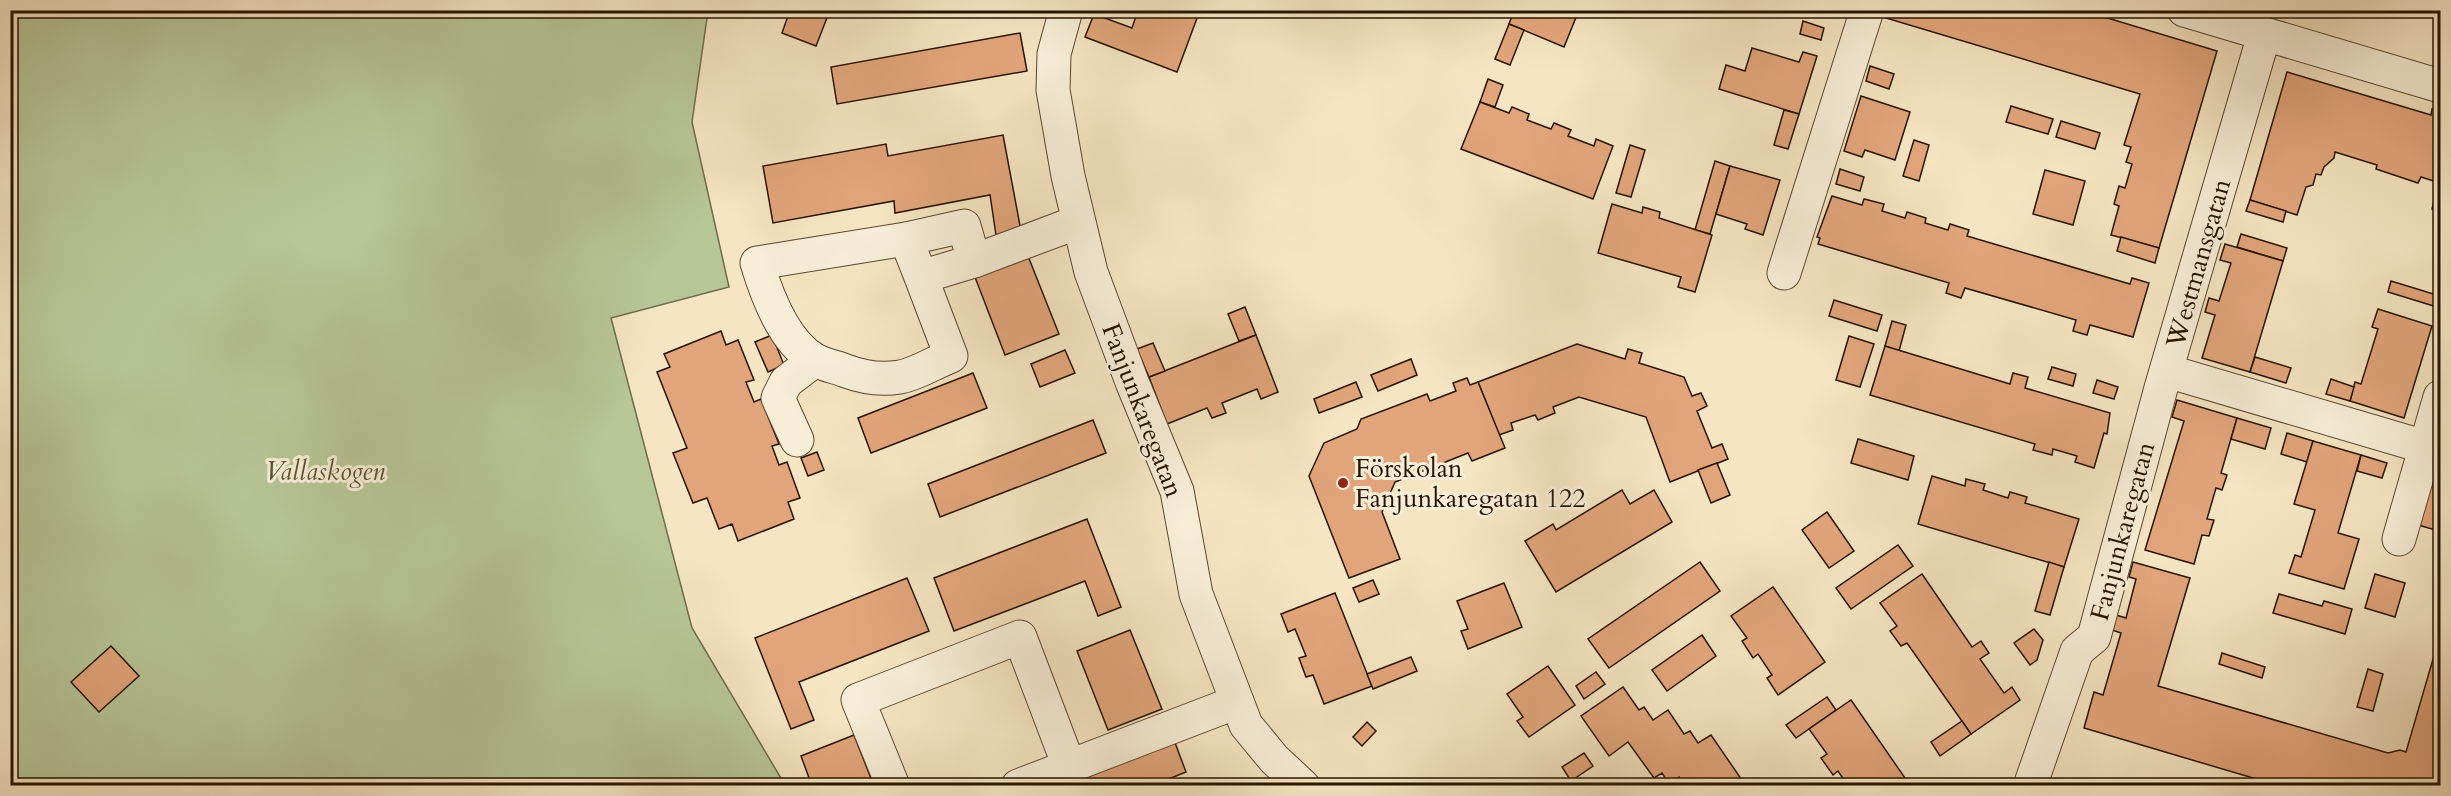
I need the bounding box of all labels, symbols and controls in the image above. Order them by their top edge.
street label: Westmansgatan [2157,174,2239,353]
street label: Fanjunkaregatan [1093,318,1192,502]
street label: Fanjunkaregatan [2082,438,2163,624]
place label: Förskolan Fanjunkaregatan 122 [1355,451,1586,516]
park label: Vallaskogen [265,454,385,489]
marker: Förskolan Fanjunkaregatan 122 [1336,476,1350,490]

